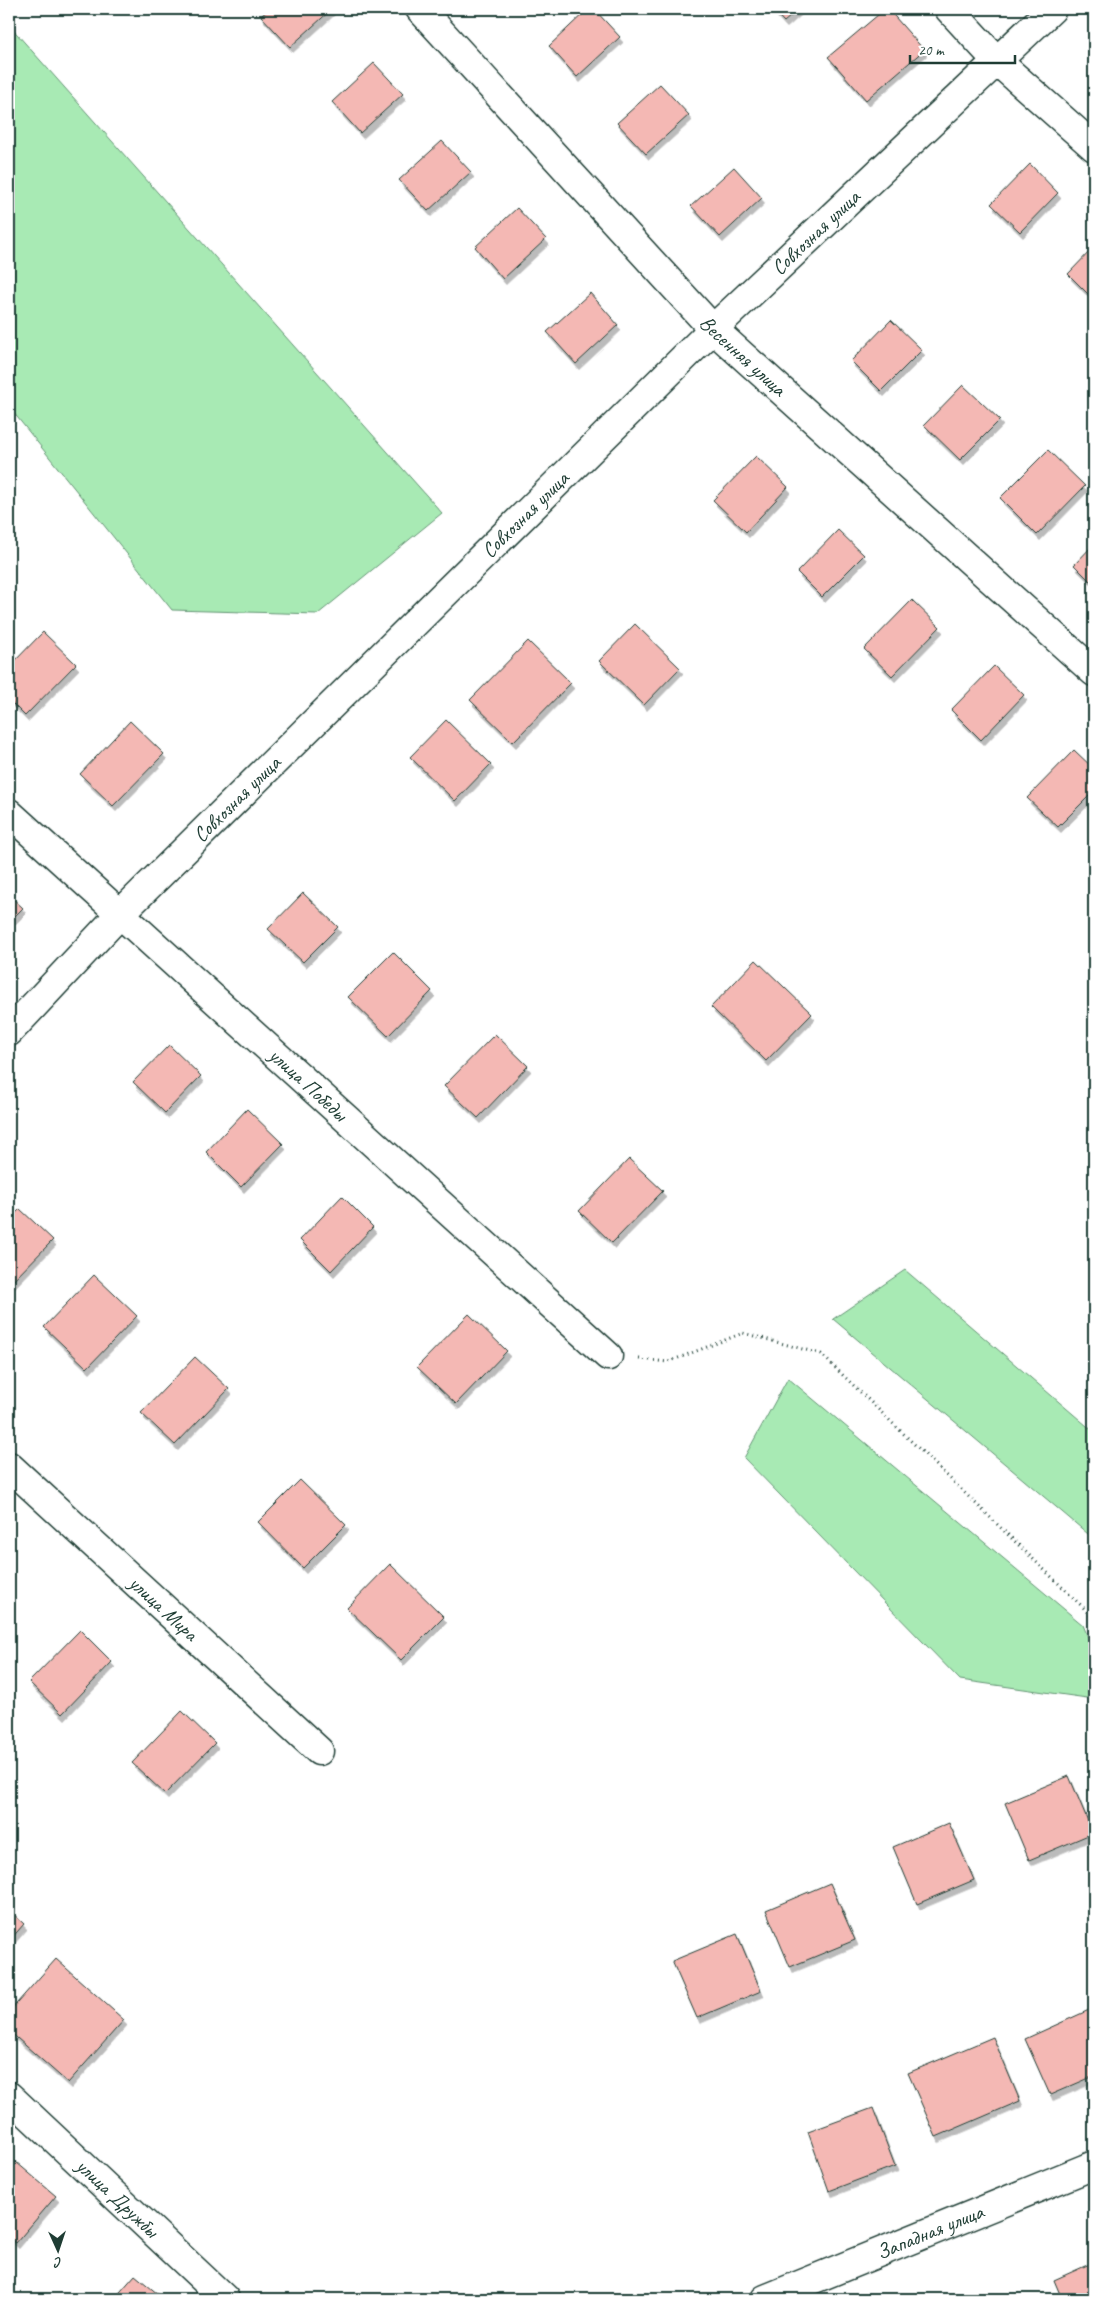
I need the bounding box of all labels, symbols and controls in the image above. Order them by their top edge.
scale bar [910,32,1016,64]
text: 20 m [918,41,945,60]
street label: Совхозная улица [766,183,867,280]
street label: Весенняя улица [694,310,793,403]
street label: Совхозная улица [476,464,576,563]
street label: Совхозная улица [188,749,287,848]
street label: улица Победы [262,1041,354,1128]
street label: улица Мира [122,1569,205,1647]
street label: улица Дружбы [69,2152,166,2244]
street label: Западная улица [872,2198,989,2265]
north arrow [32,2226,82,2276]
text: С [53,2254,63,2271]

